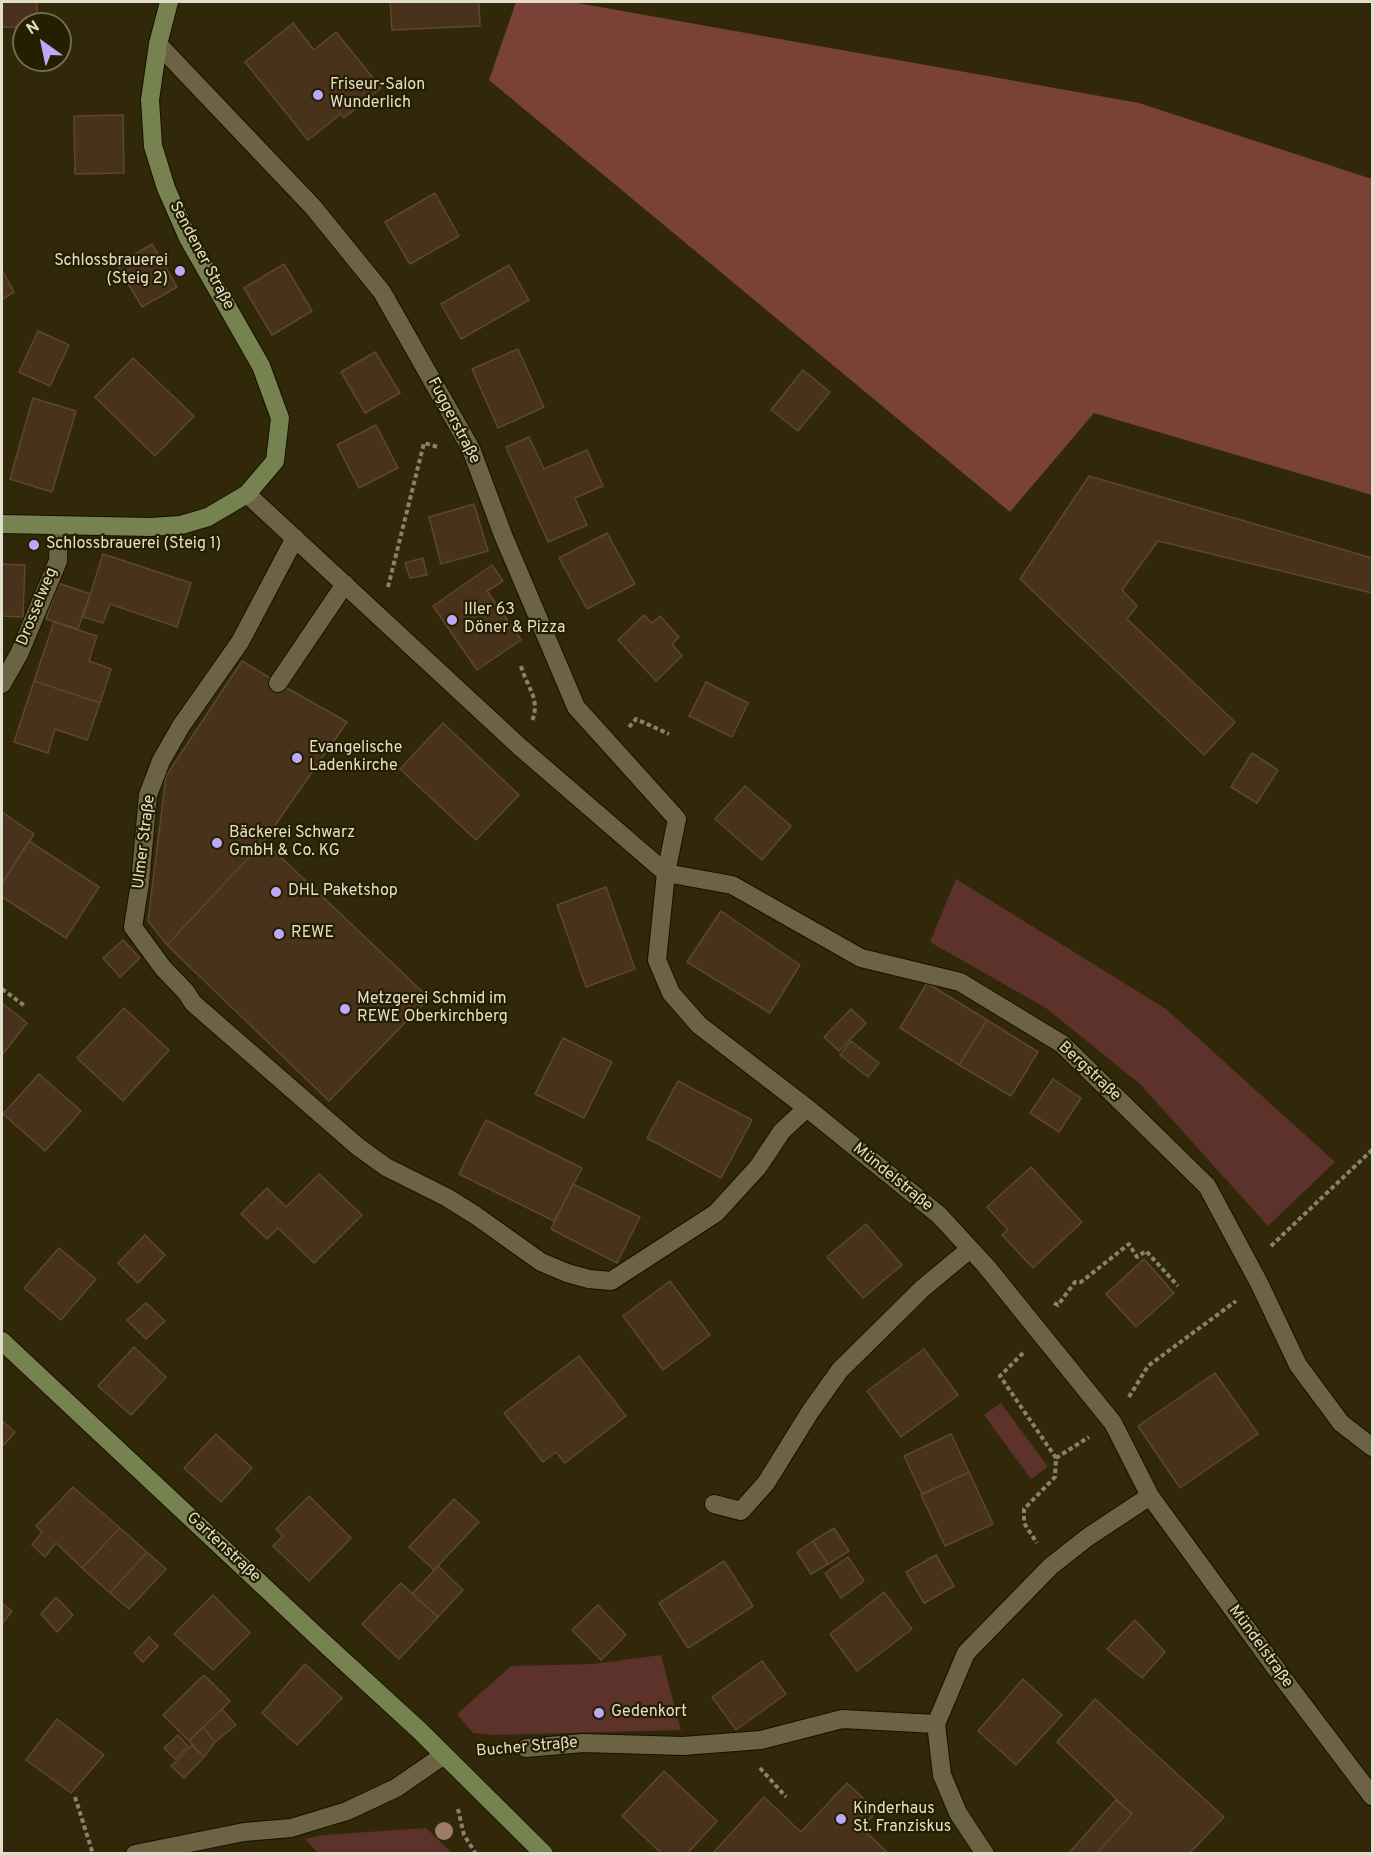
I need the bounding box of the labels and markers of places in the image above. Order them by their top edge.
place label: Friseur-Salon Wunderlich [330,76,425,114]
marker: Friseur-Salon Wunderlich [311,88,325,102]
place label: Schlossbrauerei (Steig 2) [54,252,168,290]
marker: Schlossbrauerei (Steig 2) [173,264,187,278]
place label: Schlossbrauerei (Steig 1) [46,535,221,555]
marker: Schlossbrauerei (Steig 1) [27,538,41,552]
place label: Iller 63 Döner & Pizza [464,601,565,639]
marker: Iller 63 Döner & Pizza [445,613,459,627]
place label: Evangelische Ladenkirche [309,739,402,777]
marker: Evangelische Ladenkirche [290,751,304,765]
place label: Bäckerei Schwarz GmbH & Co. KG [229,824,355,862]
marker: Bäckerei Schwarz GmbH & Co. KG [210,836,224,850]
place label: DHL Paketshop [288,882,398,902]
marker: DHL Paketshop [269,885,283,899]
place label: REWE [291,924,334,944]
marker: REWE [272,927,286,941]
place label: Metzgerei Schmid im REWE Oberkirchberg [357,990,508,1028]
marker: Metzgerei Schmid im REWE Oberkirchberg [338,1002,352,1016]
place label: Gedenkort [611,1703,687,1723]
marker: Gedenkort [592,1706,606,1720]
place label: Kinderhaus St. Franziskus [853,1800,951,1838]
marker: Kinderhaus St. Franziskus [834,1812,848,1826]

